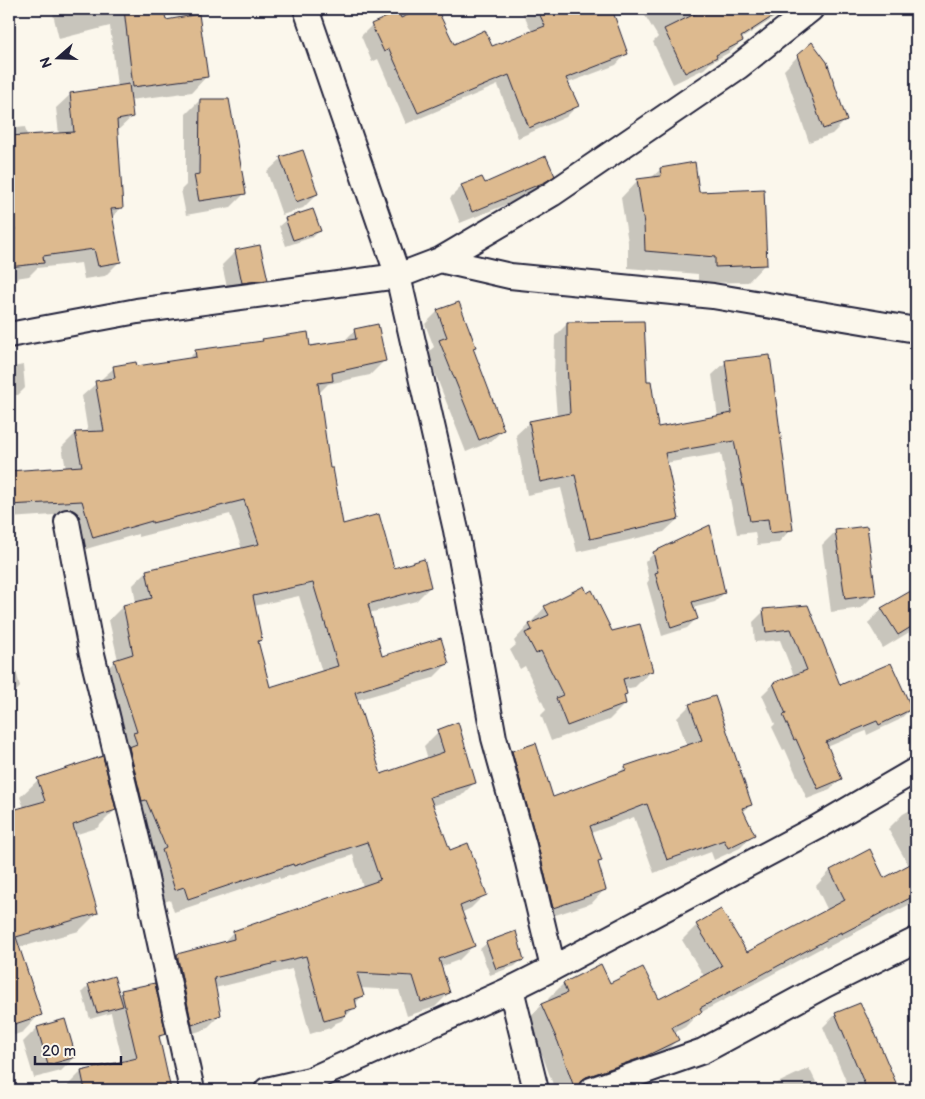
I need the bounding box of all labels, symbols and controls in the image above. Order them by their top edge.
north arrow [32,32,82,82]
text: N [36,54,56,70]
scale bar [35,1034,121,1066]
text: 20 m [42,1042,76,1061]

